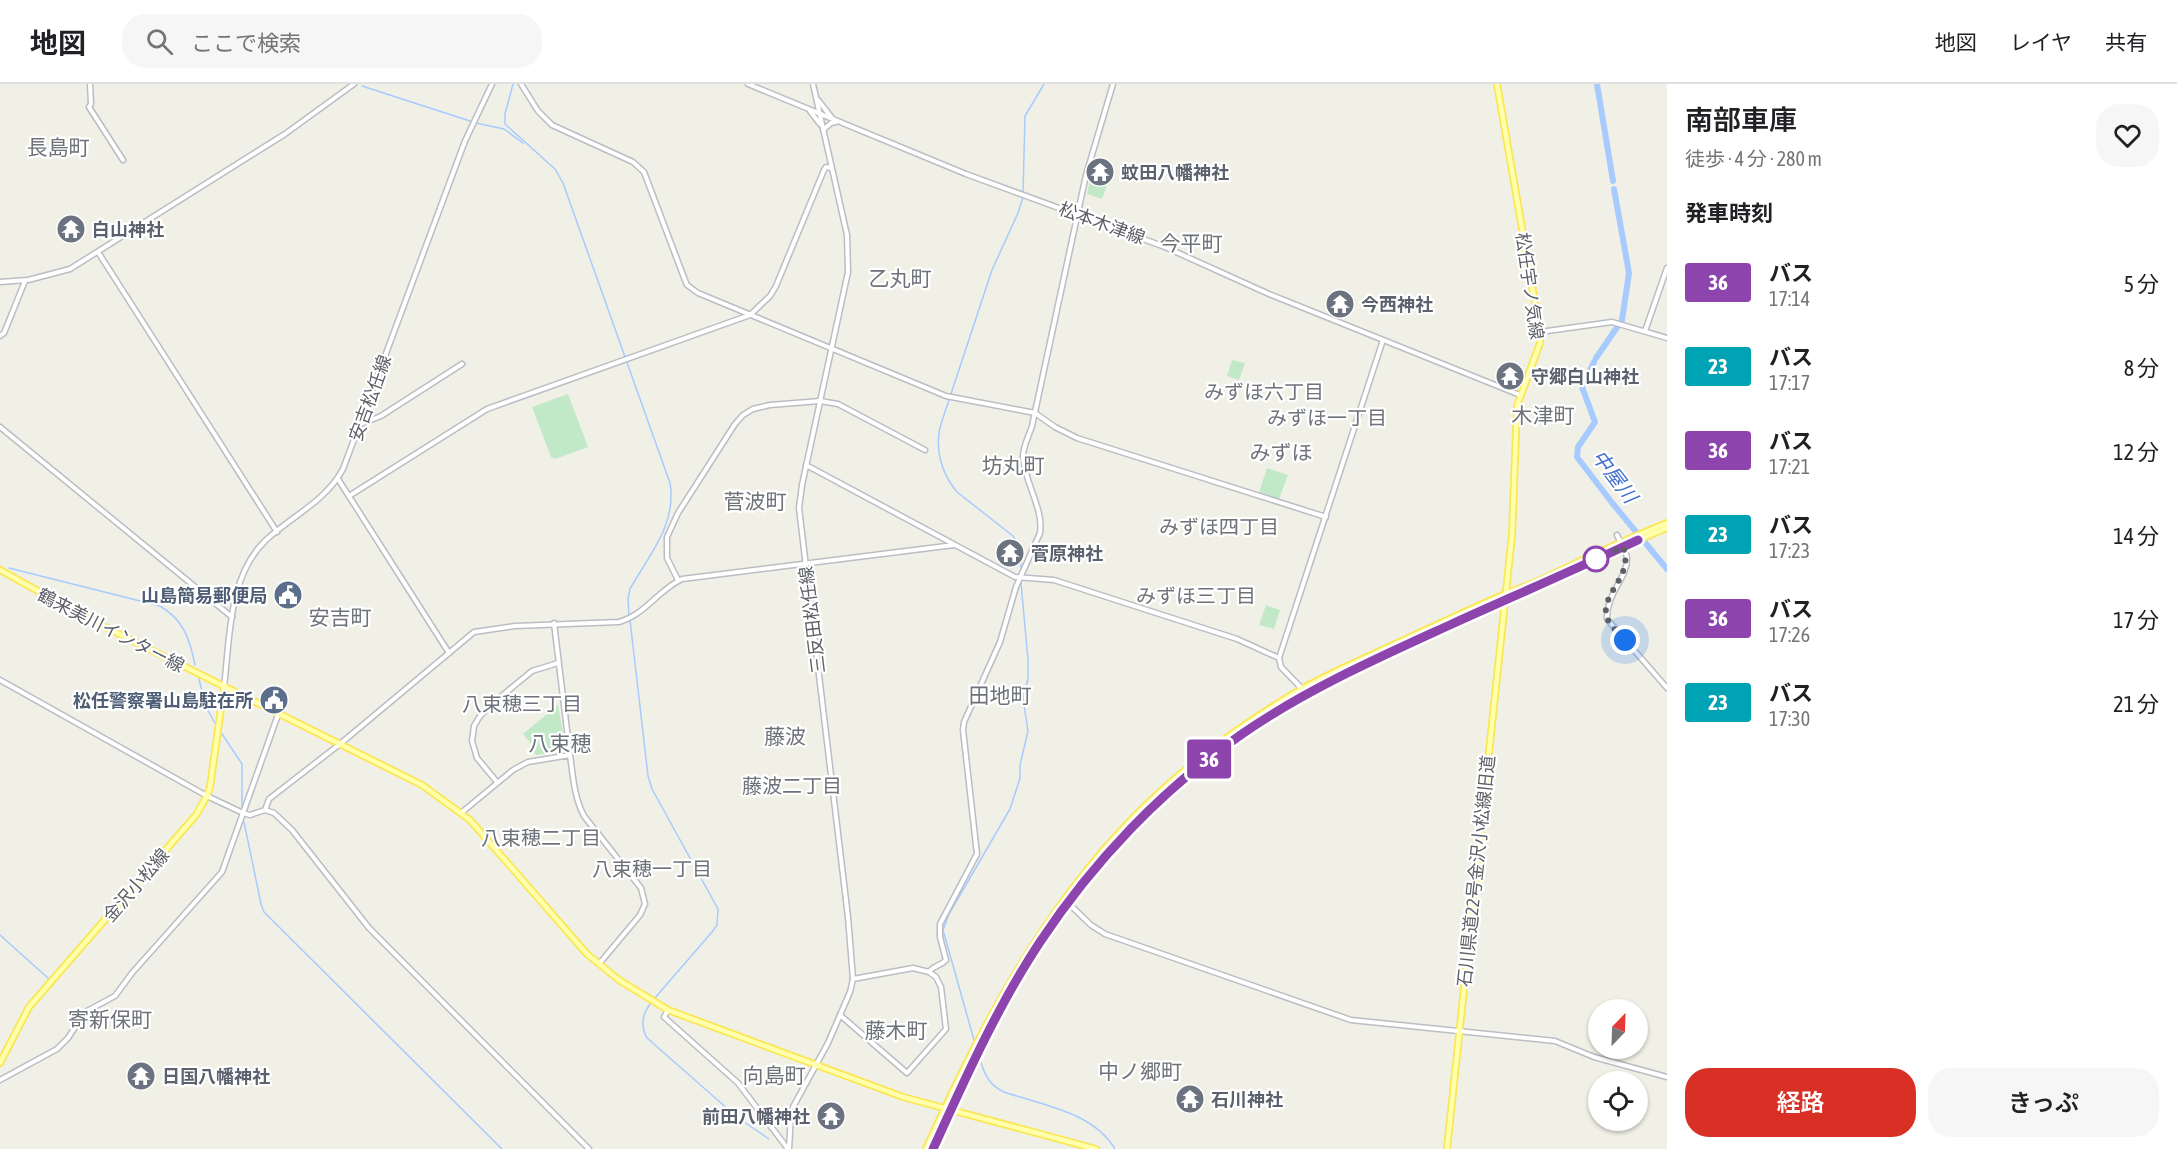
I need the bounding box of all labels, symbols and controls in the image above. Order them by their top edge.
search box [122,14,542,68]
icon: search [143,25,176,58]
text: 地図 [30,27,86,59]
text: ここで検索 [191,30,301,56]
text: 地図 [1935,30,1977,54]
text: レイヤ [2010,30,2072,54]
text: 共有 [2105,30,2147,54]
text: 南部車庫 [1685,104,1797,136]
button: heart [2096,104,2159,167]
district label: 長島町 [27,135,90,159]
text: 徒歩 · 4 分 · 280 m [1685,147,1822,170]
temple icon: 蚊田八幡神社 [1084,156,1116,188]
place label: 蚊田八幡神社 [1121,162,1229,183]
street label: 松本木津線 [1056,198,1148,248]
text: 発車時刻 [1685,200,1773,226]
temple icon: 白山神社 [55,213,87,245]
place label: 白山神社 [92,219,164,240]
district label: 今平町 [1160,231,1223,255]
street label: 松任宇ノ気線 [1512,231,1548,341]
text: バス [1769,260,1813,286]
district label: 乙丸町 [869,266,932,290]
text: 36 [1708,270,1728,294]
text: 5 分 [2124,271,2159,297]
text: 17:14 [1769,287,1810,310]
temple icon: 今西神社 [1324,288,1356,320]
place label: 今西神社 [1361,294,1433,315]
text: バス [1769,344,1813,370]
street label: 安吉松任線 [345,352,395,444]
text: 23 [1708,354,1728,378]
text: 8 分 [2124,355,2159,381]
temple icon: 守郷白山神社 [1494,360,1526,392]
place label: 守郷白山神社 [1531,366,1639,387]
text: 17:17 [1769,371,1810,394]
district label: みずほ六丁目 [1204,380,1324,403]
district label: 木津町 [1512,403,1575,427]
district label: みずほ一丁目 [1267,406,1387,429]
text: バス [1769,428,1813,454]
text: 36 [1708,438,1728,462]
text: 12 分 [2113,439,2159,465]
district label: みずほ [1250,440,1313,464]
water label: 中屋川 [1588,445,1643,508]
district label: 坊丸町 [982,453,1045,477]
text: 17:21 [1769,455,1810,478]
district label: 菅波町 [724,489,787,513]
text: バス [1769,512,1813,538]
district label: みずほ四丁目 [1159,515,1279,538]
text: 23 [1708,522,1728,546]
text: 14 分 [2113,523,2159,549]
temple icon: 菅原神社 [994,537,1026,569]
text: 17:23 [1769,539,1810,562]
place label: 菅原神社 [1031,543,1103,564]
unlabelled marker [1583,546,1609,572]
street label: 三反田松任線 [795,565,829,675]
public building icon: 山島簡易郵便局 [272,579,304,611]
street label: 鶴来美川インター線 [34,584,188,676]
district label: みずほ三丁目 [1136,584,1256,607]
place label: 山島簡易郵便局 [141,585,267,606]
text: バス [1769,596,1813,622]
district label: 安吉町 [309,605,372,629]
text: 36 [1708,606,1728,630]
text: 17 分 [2113,607,2159,633]
text: 17:26 [1769,623,1810,646]
your location [1610,625,1640,655]
text: バス [1769,680,1813,706]
district label: 田地町 [969,683,1032,707]
public building icon: 松任警察署山島駐在所 [258,684,290,716]
place label: 松任警察署山島駐在所 [73,690,253,711]
text: 23 [1708,690,1728,714]
text: 21 分 [2113,691,2159,717]
district label: 八束穂三丁目 [462,692,582,715]
text: 17:30 [1769,707,1810,730]
district label: 藤波 [764,724,806,748]
district label: 八束穂 [529,731,592,755]
line badge: 36 [1182,740,1236,778]
text: 36 [1199,747,1219,771]
street label: 石川県道22号金沢小松線旧道 [1453,754,1499,988]
district label: 藤波二丁目 [742,774,842,797]
district label: 八束穂二丁目 [481,826,601,849]
street label: 金沢小松線 [99,844,173,926]
district label: 八束穂一丁目 [592,857,712,880]
north arrow [1588,999,1648,1059]
map controls [1588,999,1648,1131]
district label: 寄新保町 [68,1007,152,1031]
district label: 藤木町 [865,1018,928,1042]
district label: 中ノ郷町 [1098,1059,1182,1083]
temple icon: 日国八幡神社 [125,1060,157,1092]
district label: 向島町 [743,1063,806,1087]
place label: 日国八幡神社 [162,1066,270,1087]
button: 経路 [1685,1068,1916,1137]
button: きっぷ [1928,1068,2159,1137]
button: locate [1588,1071,1648,1131]
temple icon: 石川神社 [1174,1083,1206,1115]
place label: 石川神社 [1211,1089,1283,1110]
temple icon: 前田八幡神社 [815,1100,847,1132]
place label: 前田八幡神社 [702,1106,810,1127]

